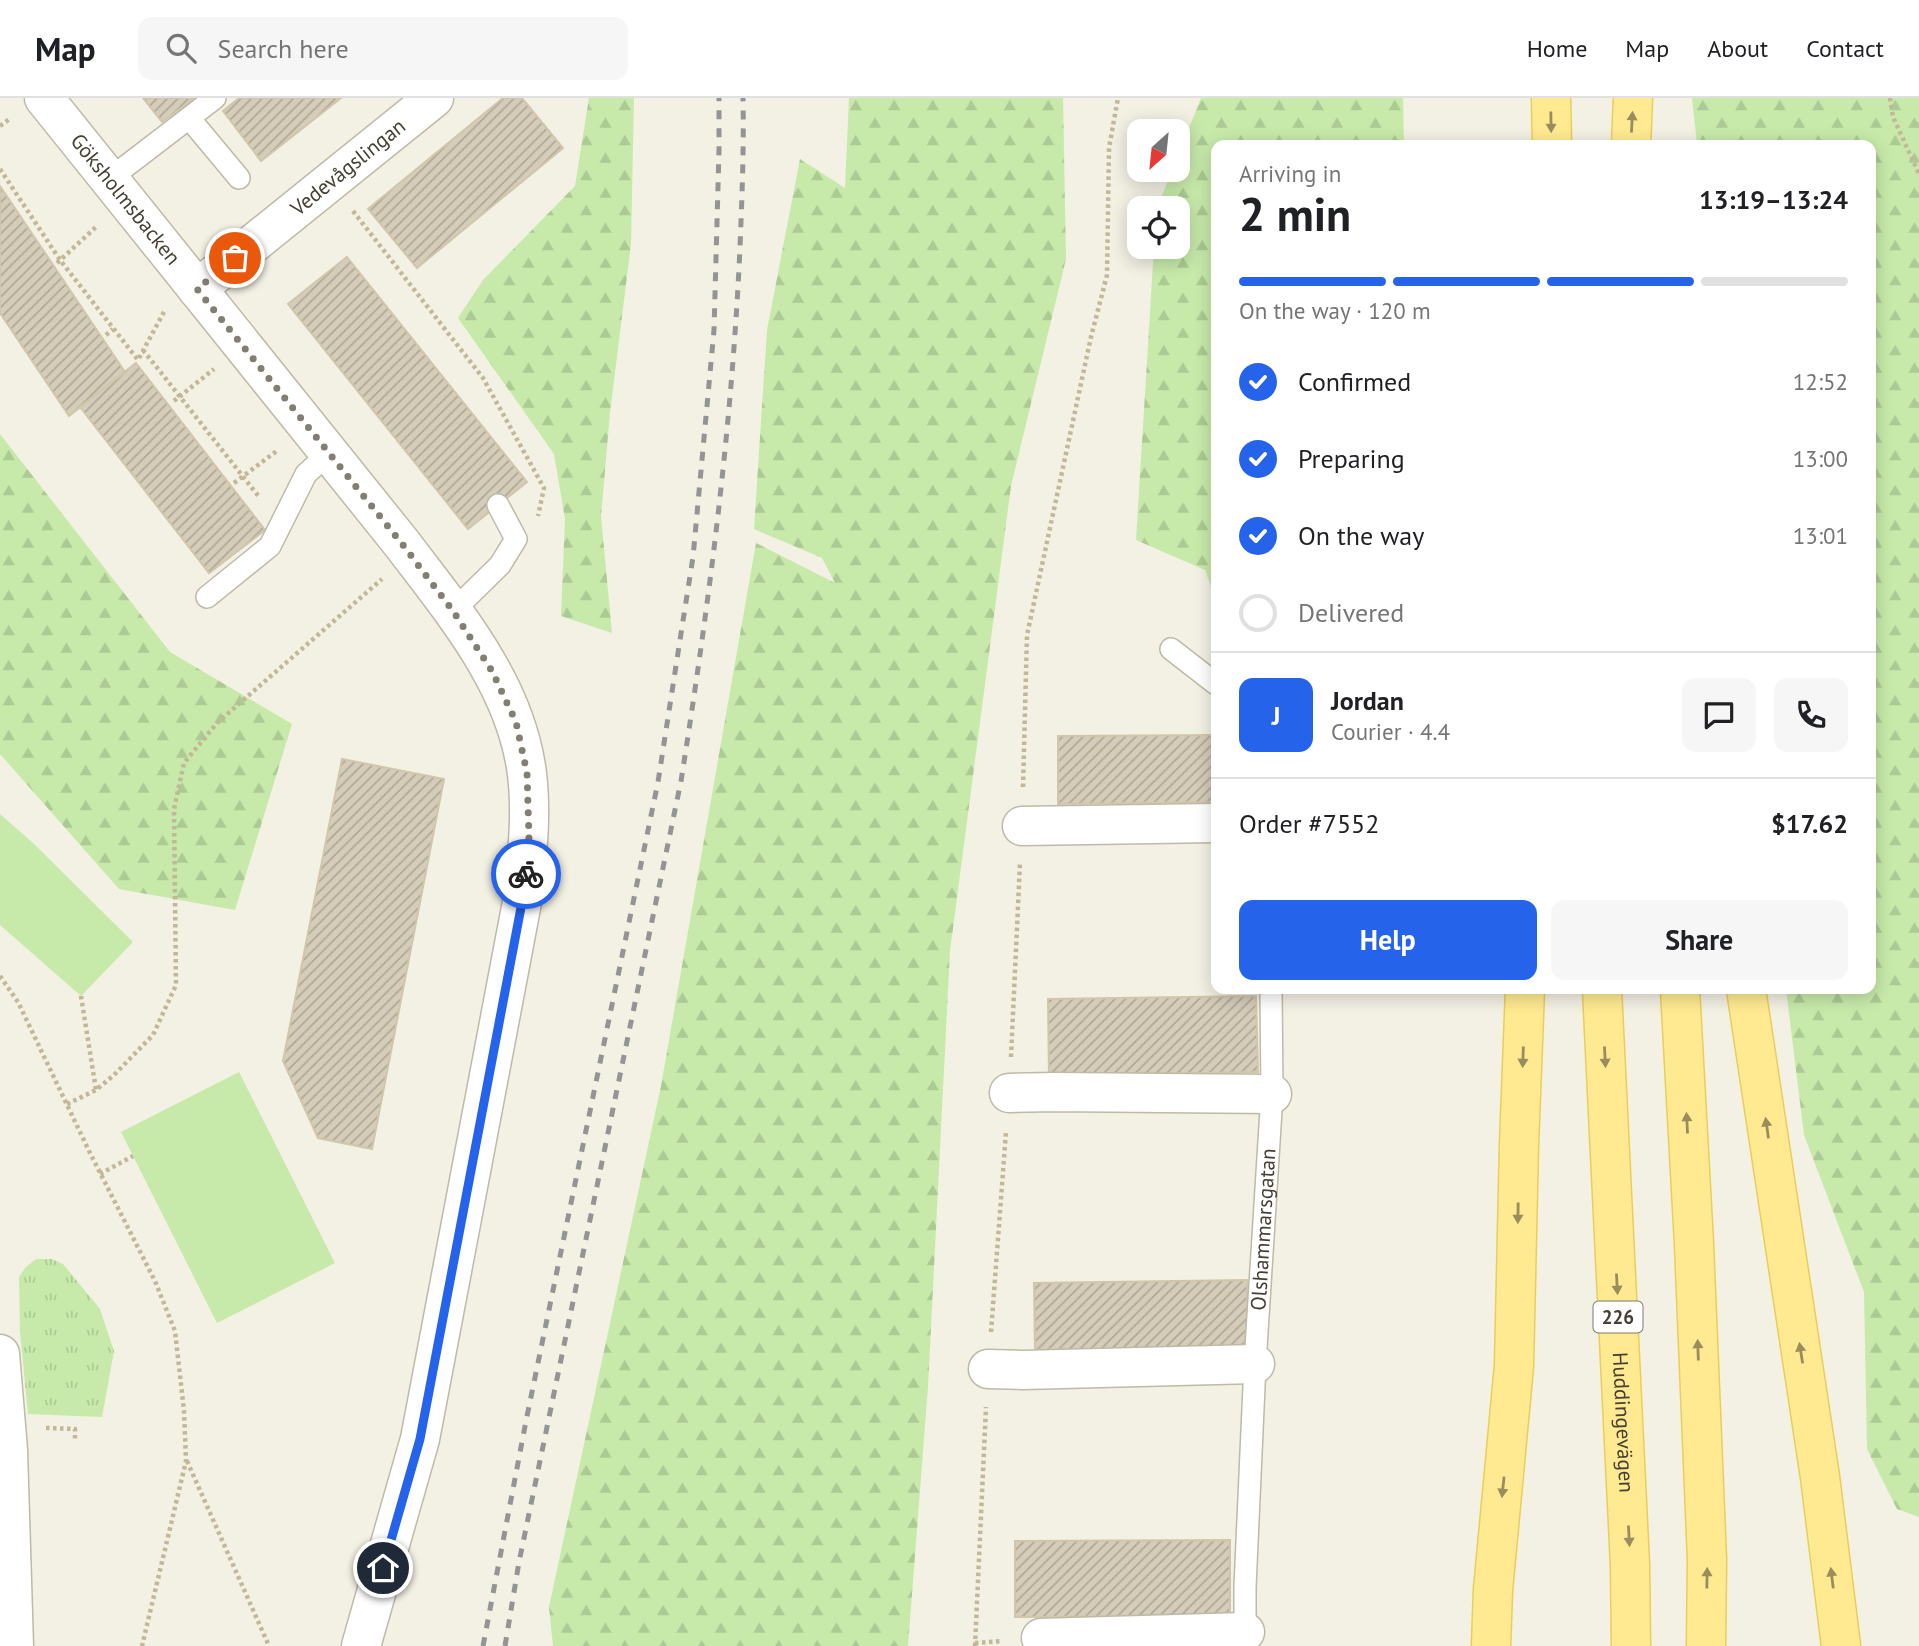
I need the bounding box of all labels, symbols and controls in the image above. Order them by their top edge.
search box [138,17,628,80]
text: Map [35,27,96,70]
icon: search [162,29,200,67]
text: Search here [218,32,349,65]
text: Home [1527,33,1587,64]
text: Map [1625,33,1669,64]
text: About [1707,33,1768,64]
text: Contact [1806,33,1884,64]
one-way arrow [1626,110,1637,132]
one-way arrow [1545,111,1557,133]
street label: Vedevågslingan [284,112,411,222]
north arrow [1127,119,1190,182]
map controls [1127,119,1190,259]
street label: Göksholmsbacken [65,128,187,270]
text: Arriving in [1239,159,1341,188]
text: 13:19–13:24 [1699,183,1848,216]
text: 2 min [1239,184,1351,244]
button: locate [1127,196,1190,259]
pin [205,228,265,288]
icon: bag [216,239,254,277]
text: On the way · 120 m [1239,296,1431,325]
icon: check [1239,363,1277,401]
text: Confirmed [1298,365,1411,398]
text: 12:52 [1793,367,1848,396]
icon: check [1239,440,1277,478]
text: Preparing [1298,442,1405,475]
text: 13:00 [1793,444,1848,473]
icon: check [1239,517,1277,555]
text: On the way [1298,519,1424,552]
text: 13:01 [1793,521,1848,550]
text: Delivered [1298,596,1404,629]
button: chat [1682,678,1756,752]
button: phone [1774,678,1848,752]
text: Jordan [1331,684,1404,717]
text: J [1272,699,1280,732]
text: Courier · 4.4 [1331,717,1450,746]
text: Order #7552 [1239,807,1379,840]
text: $17.62 [1771,807,1848,840]
courier [491,839,561,909]
icon: bike [507,855,545,893]
button: Help [1239,900,1537,980]
button: Share [1551,900,1848,980]
one-way arrow [1517,1046,1528,1068]
one-way arrow [1600,1046,1611,1068]
one-way arrow [1682,1112,1693,1134]
one-way arrow [1761,1117,1772,1139]
street label: Olshammarsgatan [1244,1147,1282,1311]
one-way arrow [1512,1202,1524,1224]
one-way arrow [1611,1273,1622,1295]
road number: 226 [1594,1302,1642,1332]
one-way arrow [1693,1339,1704,1361]
one-way arrow [1795,1342,1806,1364]
street label: Huddingevägen [1607,1352,1640,1493]
one-way arrow [1497,1476,1508,1498]
one-way arrow [1624,1525,1635,1547]
pin [353,1538,413,1598]
icon: home [364,1549,402,1587]
one-way arrow [1701,1567,1713,1589]
one-way arrow [1827,1567,1838,1589]

